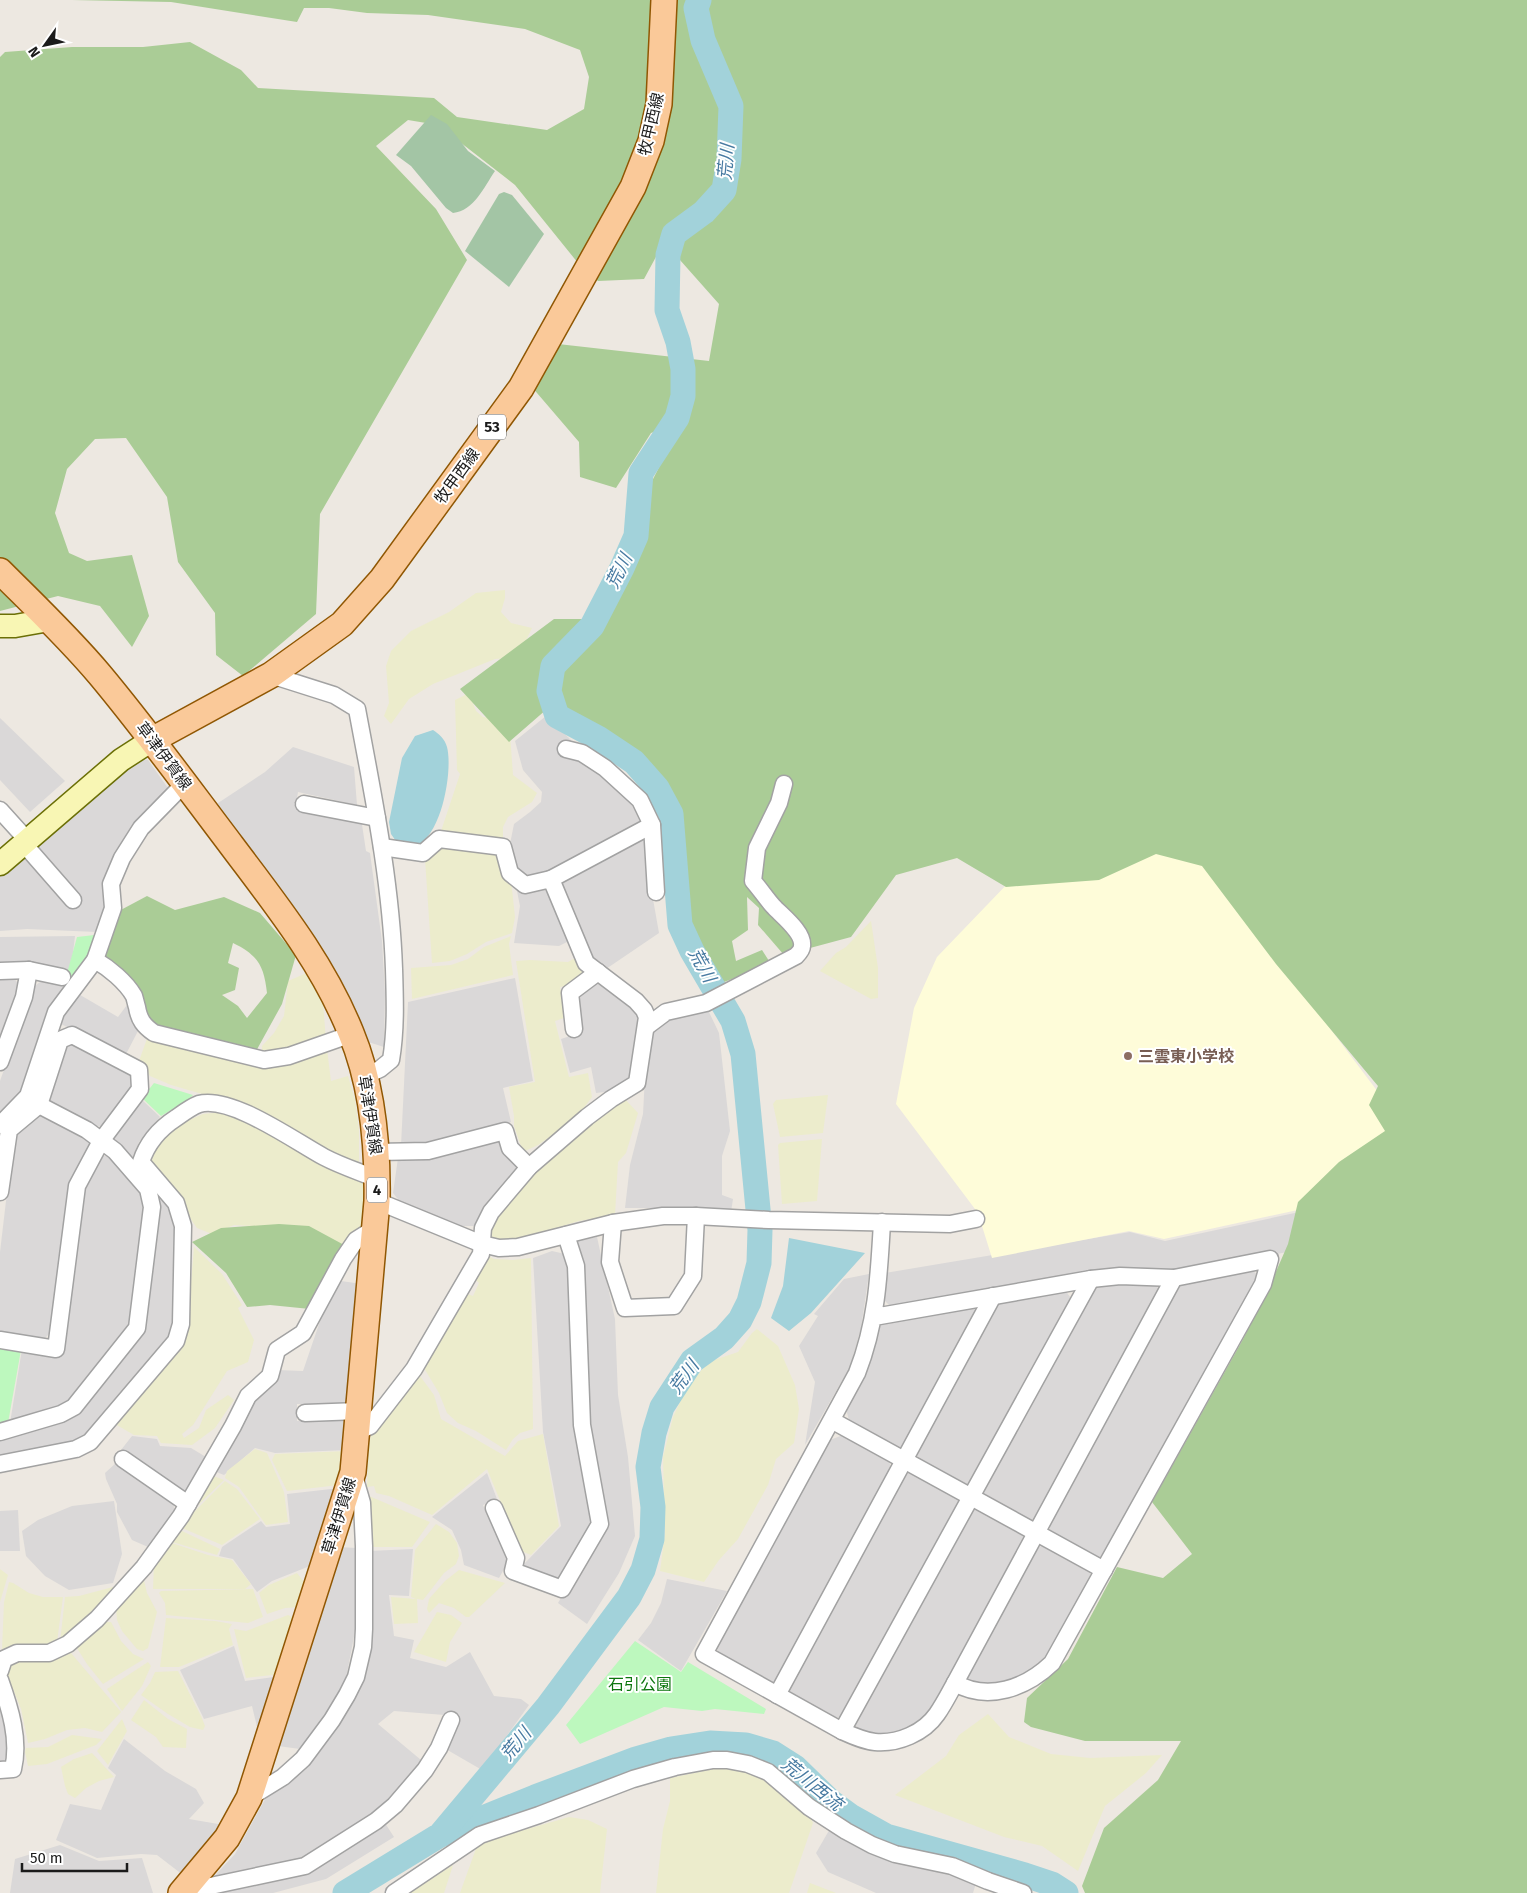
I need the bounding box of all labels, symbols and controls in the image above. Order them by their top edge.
north arrow [20,20,70,70]
text: N [25,43,44,60]
street label: 牧甲西線 [635,91,667,157]
water label: 荒川 [713,141,739,181]
road number: 53 [478,414,506,440]
street label: 牧甲西線 [431,445,483,507]
water label: 荒川 [601,548,638,592]
street label: 草津伊賀線 [132,718,196,794]
water label: 荒川 [684,944,721,988]
place label: 三雲東小学校 [1138,1047,1234,1066]
marker: 三雲東小学校 [1122,1050,1134,1062]
street label: 草津伊賀線 [354,1074,386,1156]
road number: 4 [367,1178,387,1202]
water label: 荒川 [664,1354,705,1398]
street label: 草津伊賀線 [318,1475,360,1557]
park label: 石引公園 [608,1675,672,1694]
water label: 荒川 [496,1722,537,1765]
water label: 荒川西流 [777,1753,849,1817]
scale bar [22,1840,128,1872]
text: 50 m [30,1849,63,1867]

